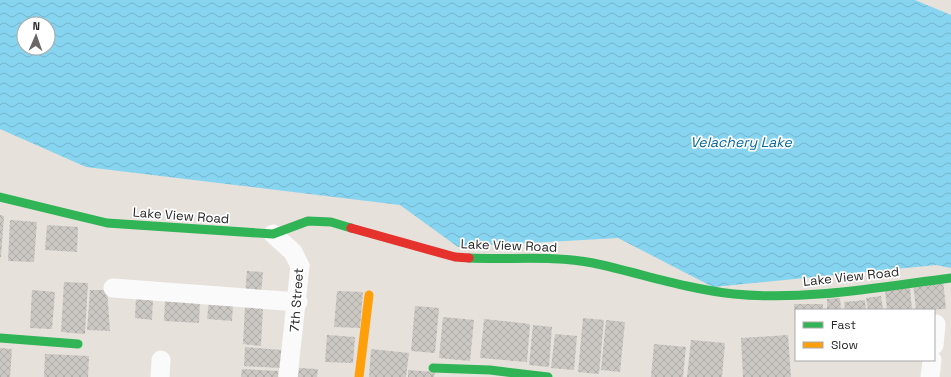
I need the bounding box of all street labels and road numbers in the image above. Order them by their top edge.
street label: Lake View Road [132,204,230,227]
street label: Lake View Road [460,235,558,256]
street label: Lake View Road [802,263,900,290]
street label: 7th Street [286,267,307,333]

